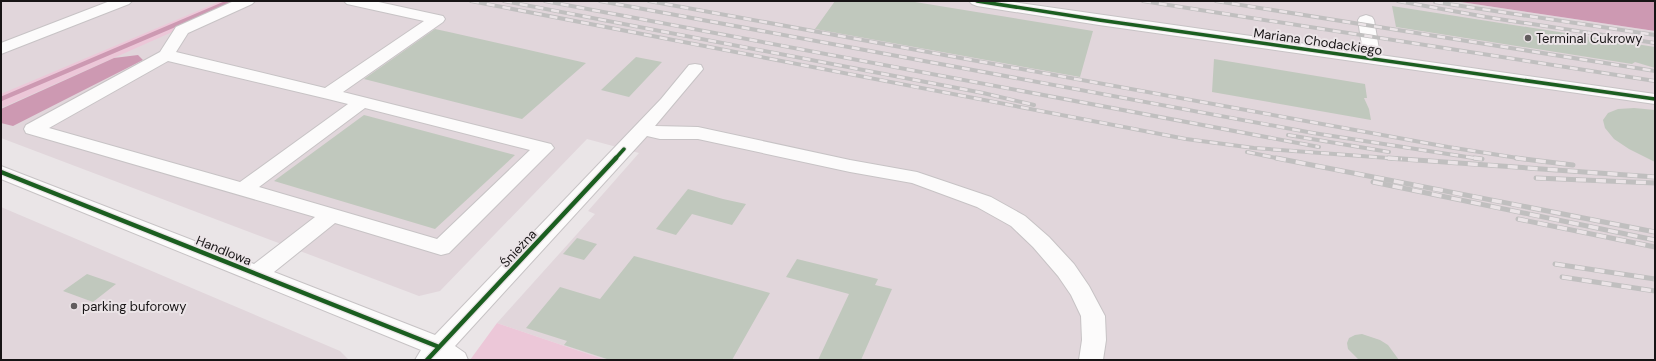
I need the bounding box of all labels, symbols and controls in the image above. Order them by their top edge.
street label: Mariana Chodackiego [1252,24,1384,59]
place label: Terminal Cukrowy [1536,30,1642,47]
marker: Terminal Cukrowy [1523,33,1533,43]
street label: Śnieżna [496,226,540,271]
street label: Handlowa [193,232,254,269]
place label: parking buforowy [82,298,187,315]
marker: parking buforowy [69,301,79,311]

